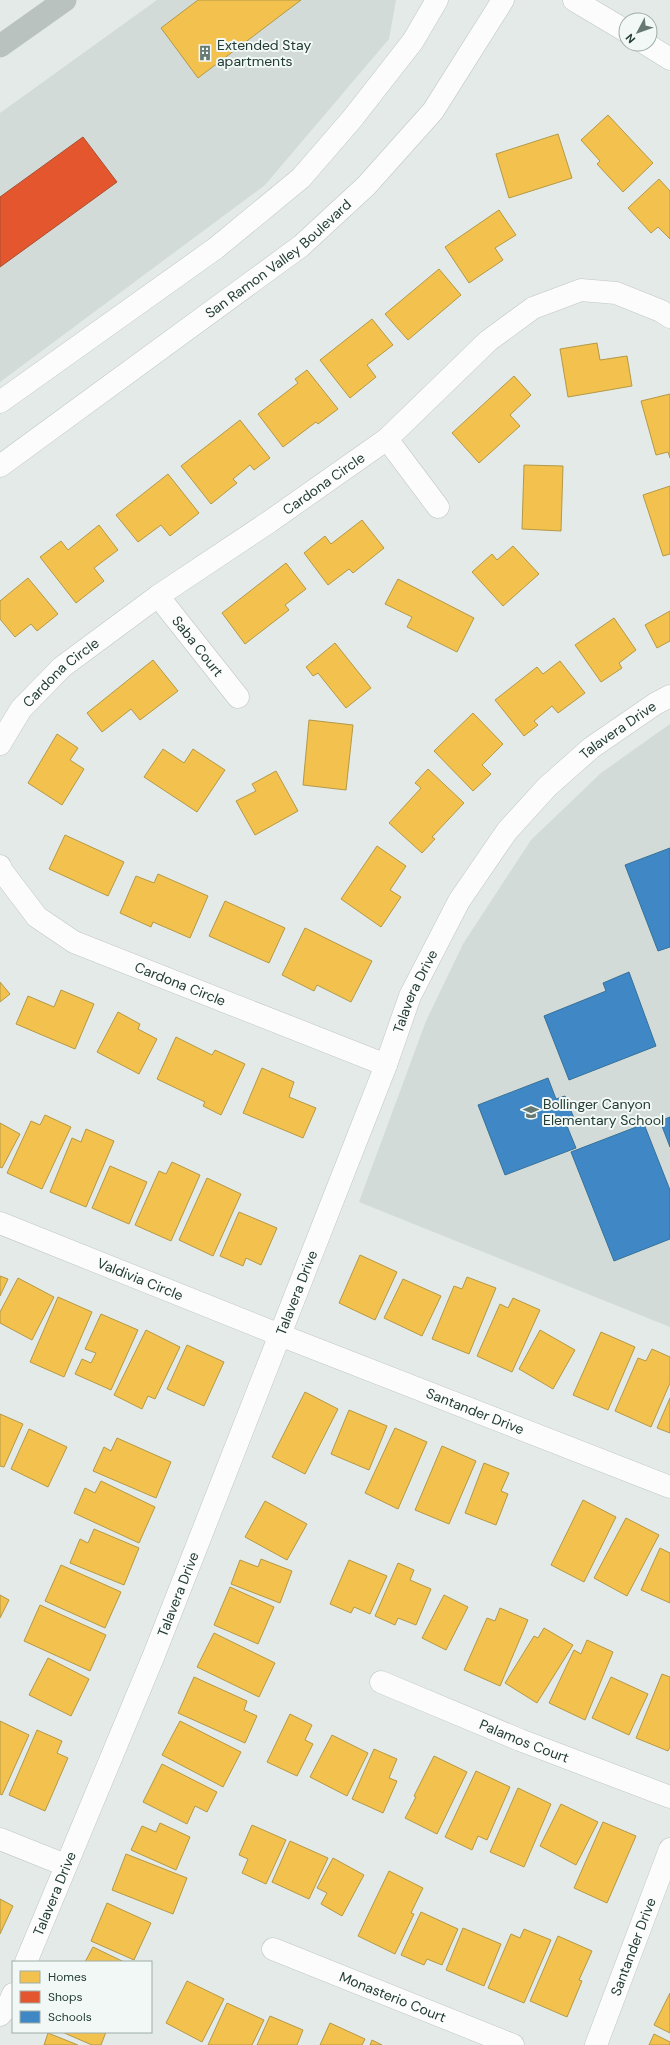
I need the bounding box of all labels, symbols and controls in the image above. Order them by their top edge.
north arrow [618,12,658,52]
text: N [623,31,638,46]
place label: Extended Stay apartments [217,36,311,70]
building icon: Extended Stay apartments [196,44,214,62]
street label: San Ramon Valley Boulevard [202,195,355,322]
street label: Cardona Circle [279,448,368,519]
street label: Saba Court [168,612,227,680]
street label: Cardona Circle [19,634,103,711]
street label: Talavera Drive [576,697,660,763]
street label: Talavera Drive [389,946,441,1035]
street label: Cardona Circle [132,958,228,1010]
place label: Bollinger Canyon Elementary School [543,1095,664,1129]
school or university icon: Bollinger Canyon Elementary School [522,1103,540,1121]
street label: Talavera Drive [272,1248,321,1338]
street label: Valdivia Circle [95,1254,186,1304]
street label: Santander Drive [424,1384,527,1438]
street label: Talavera Drive [153,1549,203,1639]
street label: Palamos Court [477,1715,572,1767]
street label: Talavera Drive [29,1849,80,1939]
street label: Santander Drive [606,1895,660,1999]
legend [12,1961,152,2033]
street label: Monasterio Court [337,1967,449,2026]
text: Homes [48,1969,87,1985]
text: Shops [48,1989,83,2005]
text: Schools [48,2009,92,2025]

